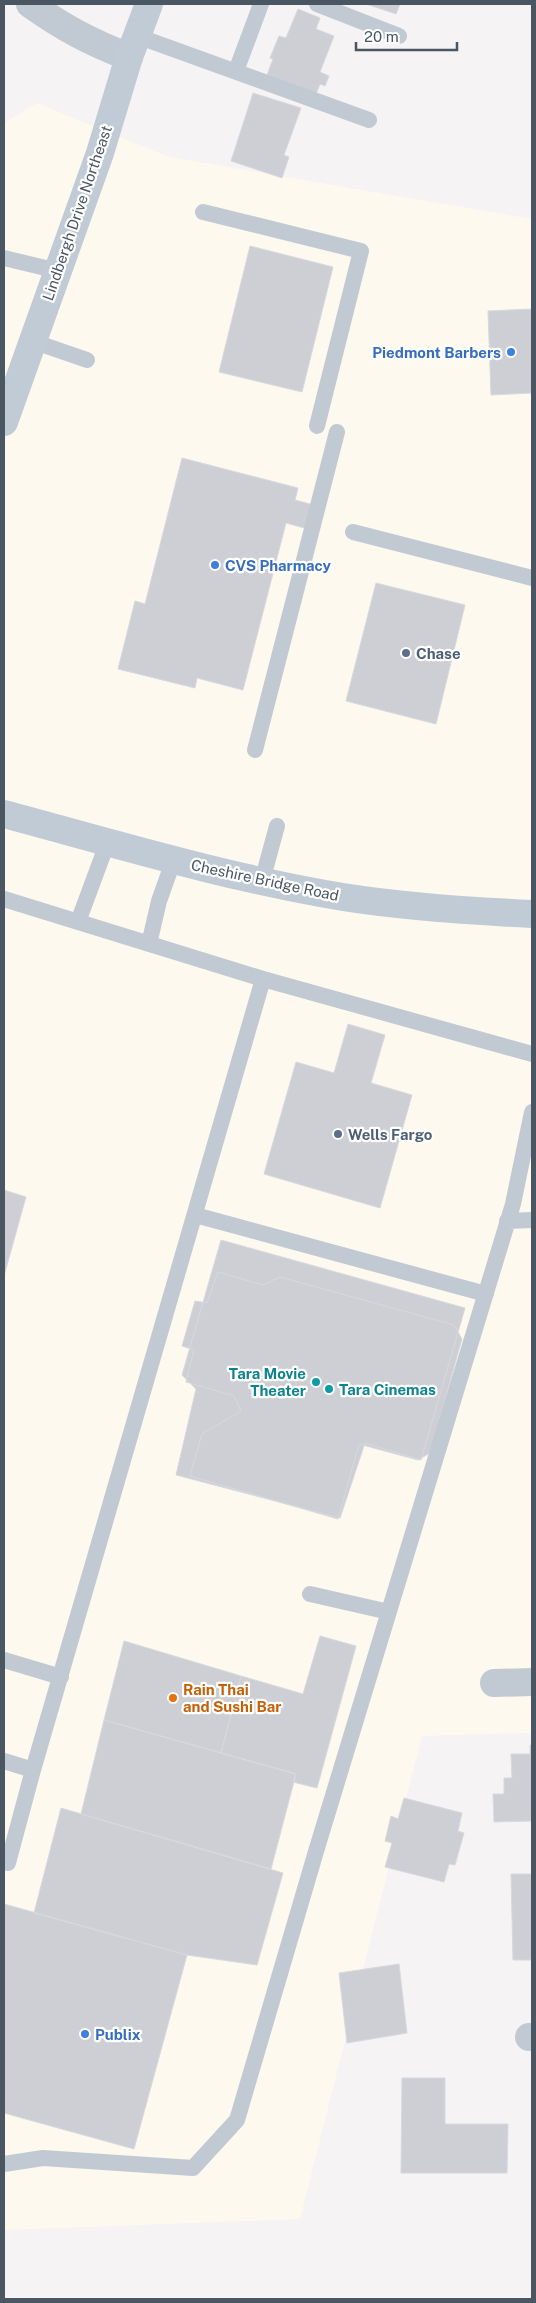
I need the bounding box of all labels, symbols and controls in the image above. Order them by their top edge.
scale bar [356,20,457,52]
text: 20 m [364,28,399,45]
street label: Lindbergh Drive Northeast [39,123,115,303]
place label: Piedmont Barbers [372,344,501,361]
marker: Piedmont Barbers [505,346,517,358]
place label: CVS Pharmacy [225,557,332,574]
marker: CVS Pharmacy [209,559,221,571]
place label: Chase [416,645,461,662]
marker: Chase [400,647,412,659]
street label: Cheshire Bridge Road [190,856,340,904]
place label: Wells Fargo [348,1126,433,1143]
marker: Wells Fargo [332,1128,344,1140]
place label: Tara Movie Theater [229,1365,306,1399]
marker: Tara Movie Theater [310,1376,322,1388]
place label: Tara Cinemas [339,1381,436,1398]
marker: Tara Cinemas [323,1383,335,1395]
place label: Rain Thai and Sushi Bar [183,1681,281,1715]
marker: Rain Thai and Sushi Bar [167,1692,179,1704]
place label: Publix [95,2026,141,2043]
marker: Publix [79,2028,91,2040]

